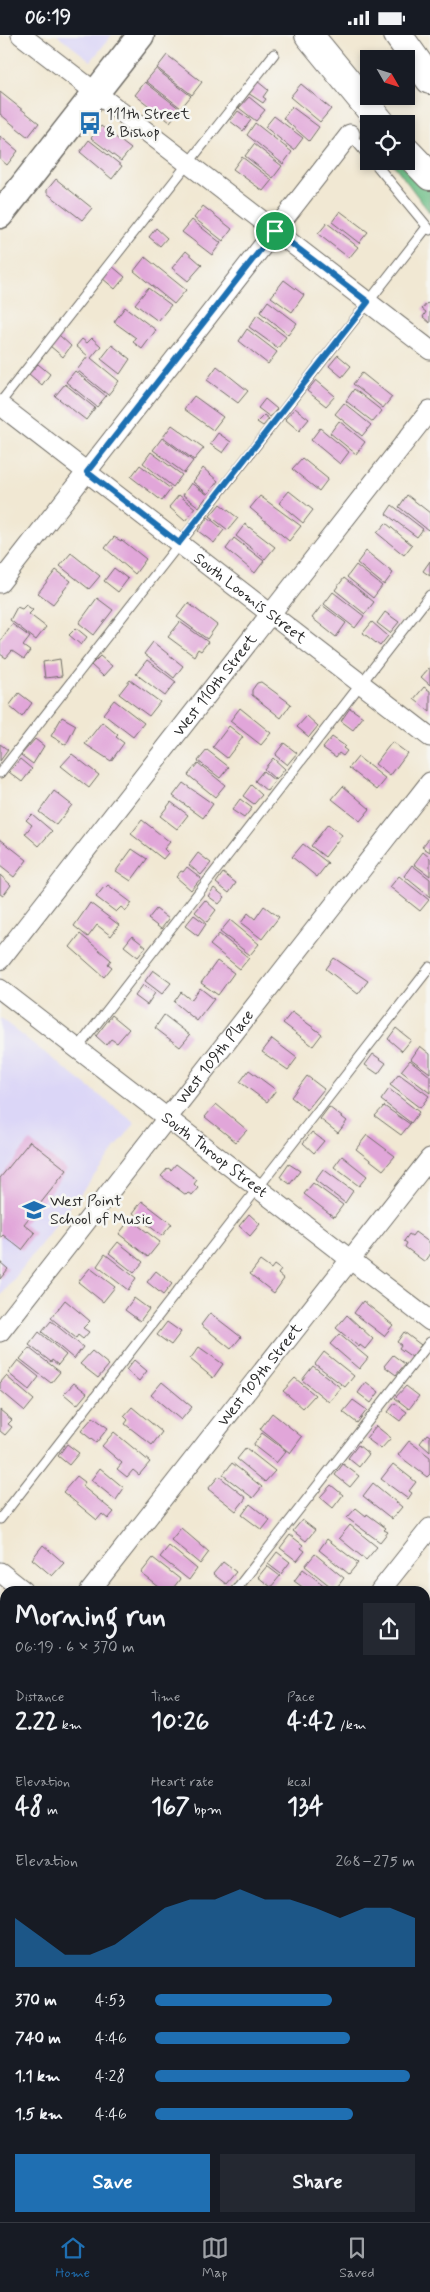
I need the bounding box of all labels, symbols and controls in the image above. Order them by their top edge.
text: 06:19 [25,5,71,30]
north arrow [360,50,415,105]
map controls [360,50,415,170]
place label: 111th Street & Bishop [106,104,190,143]
bus stop icon: 111th Street & Bishop [77,110,103,136]
button: locate [360,115,415,170]
pin [254,210,296,252]
icon: arrive [261,217,289,245]
street label: South Loomis Street [189,548,311,649]
street label: West 110th Street [168,629,262,741]
street label: West 109th Place [171,1005,259,1109]
street label: South Throop Street [157,1107,272,1202]
place label: West Point School of Music [50,1191,152,1230]
school or university icon: West Point School of Music [21,1197,47,1223]
street label: West 109th Street [213,1318,307,1431]
text: Morning run [15,1599,166,1636]
button: share [363,1603,415,1655]
text: 06:19 · 6 × 370 m [15,1637,135,1658]
text: Distance [15,1688,64,1706]
text: Time [151,1688,180,1706]
text: Pace [287,1688,315,1706]
text: 2.22 [15,1706,58,1739]
text: 10:26 [151,1706,209,1739]
text: 4:42 [287,1706,336,1739]
text: km [58,1716,82,1734]
text: /km [336,1716,366,1734]
text: Elevation [15,1773,70,1791]
text: Heart rate [151,1773,214,1791]
text: kcal [287,1773,311,1791]
text: 48 [15,1791,43,1824]
text: 167 [151,1791,190,1824]
text: 134 [287,1791,323,1824]
text: m [43,1801,58,1819]
text: bpm [190,1801,222,1819]
text: Elevation [15,1851,78,1872]
text: 268–275 m [336,1851,415,1872]
text: 370 m [15,1990,57,2011]
text: 4:53 [95,1990,125,2011]
text: 740 m [15,2028,61,2049]
text: 4:46 [95,2028,127,2049]
text: 1.1 km [15,2066,60,2087]
text: 4:28 [95,2066,125,2087]
text: 1.5 km [15,2104,63,2125]
text: 4:46 [95,2104,127,2125]
button: Save [15,2154,210,2212]
button: Share [220,2154,415,2212]
tab: Home [55,2234,90,2282]
tab: Map [201,2234,229,2282]
tab: Saved [339,2234,375,2282]

